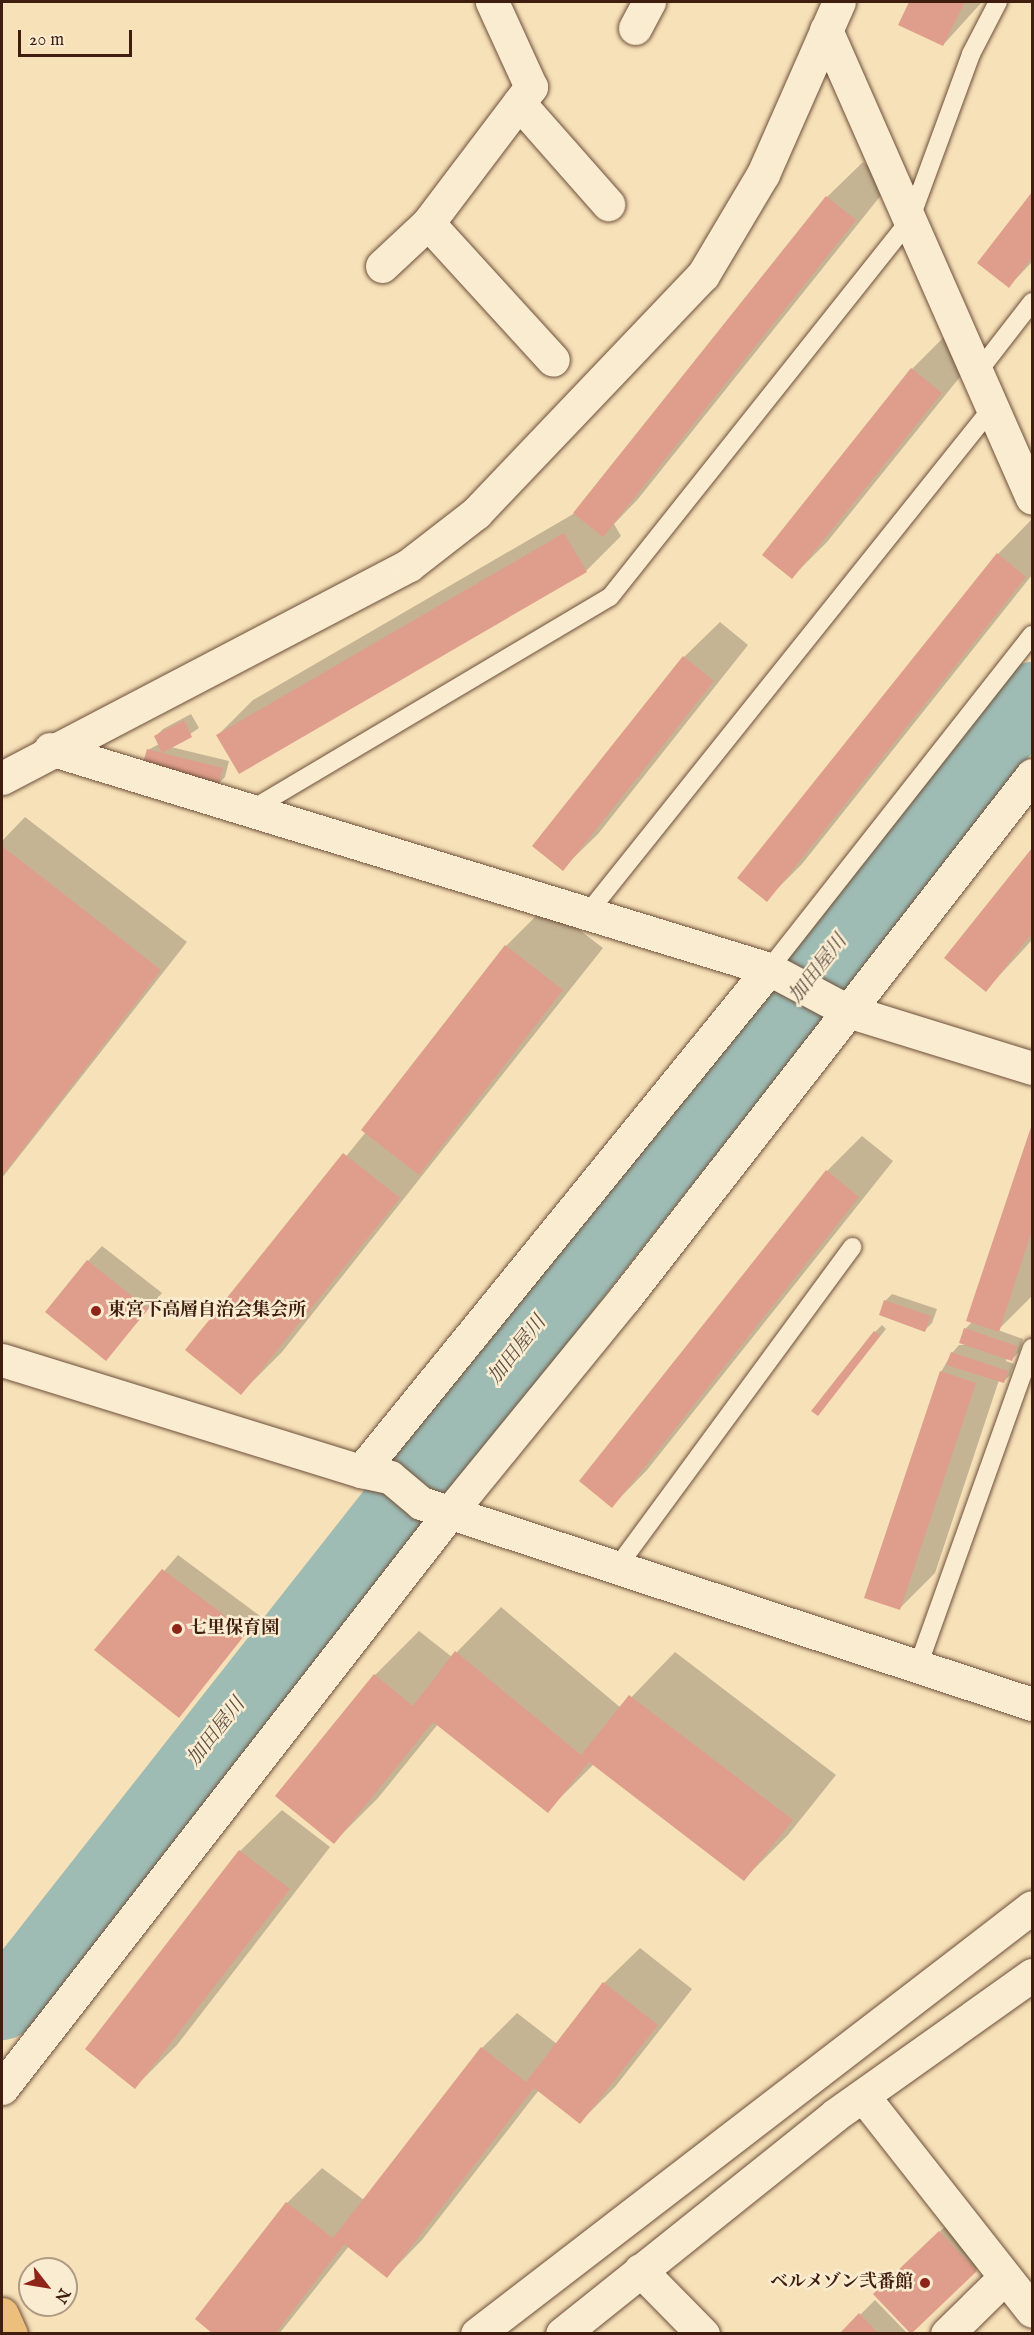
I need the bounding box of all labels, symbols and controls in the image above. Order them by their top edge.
scale bar [21,18,135,56]
text: 20 m [29,29,64,52]
water label: 加田屋川 [784,930,852,1008]
place label: 東宮下高層自治会集会所 [108,1300,306,1322]
marker: 東宮下高層自治会集会所 [89,1304,103,1318]
water label: 加田屋川 [483,1311,551,1389]
place label: 七里保育園 [189,1618,279,1640]
marker: 七里保育園 [170,1622,184,1636]
water label: 加田屋川 [182,1693,250,1771]
north arrow [18,2257,78,2317]
place label: ベルメゾン弐番館 [769,2272,913,2294]
marker: ベルメゾン弐番館 [918,2276,932,2290]
text: N [50,2284,74,2306]

